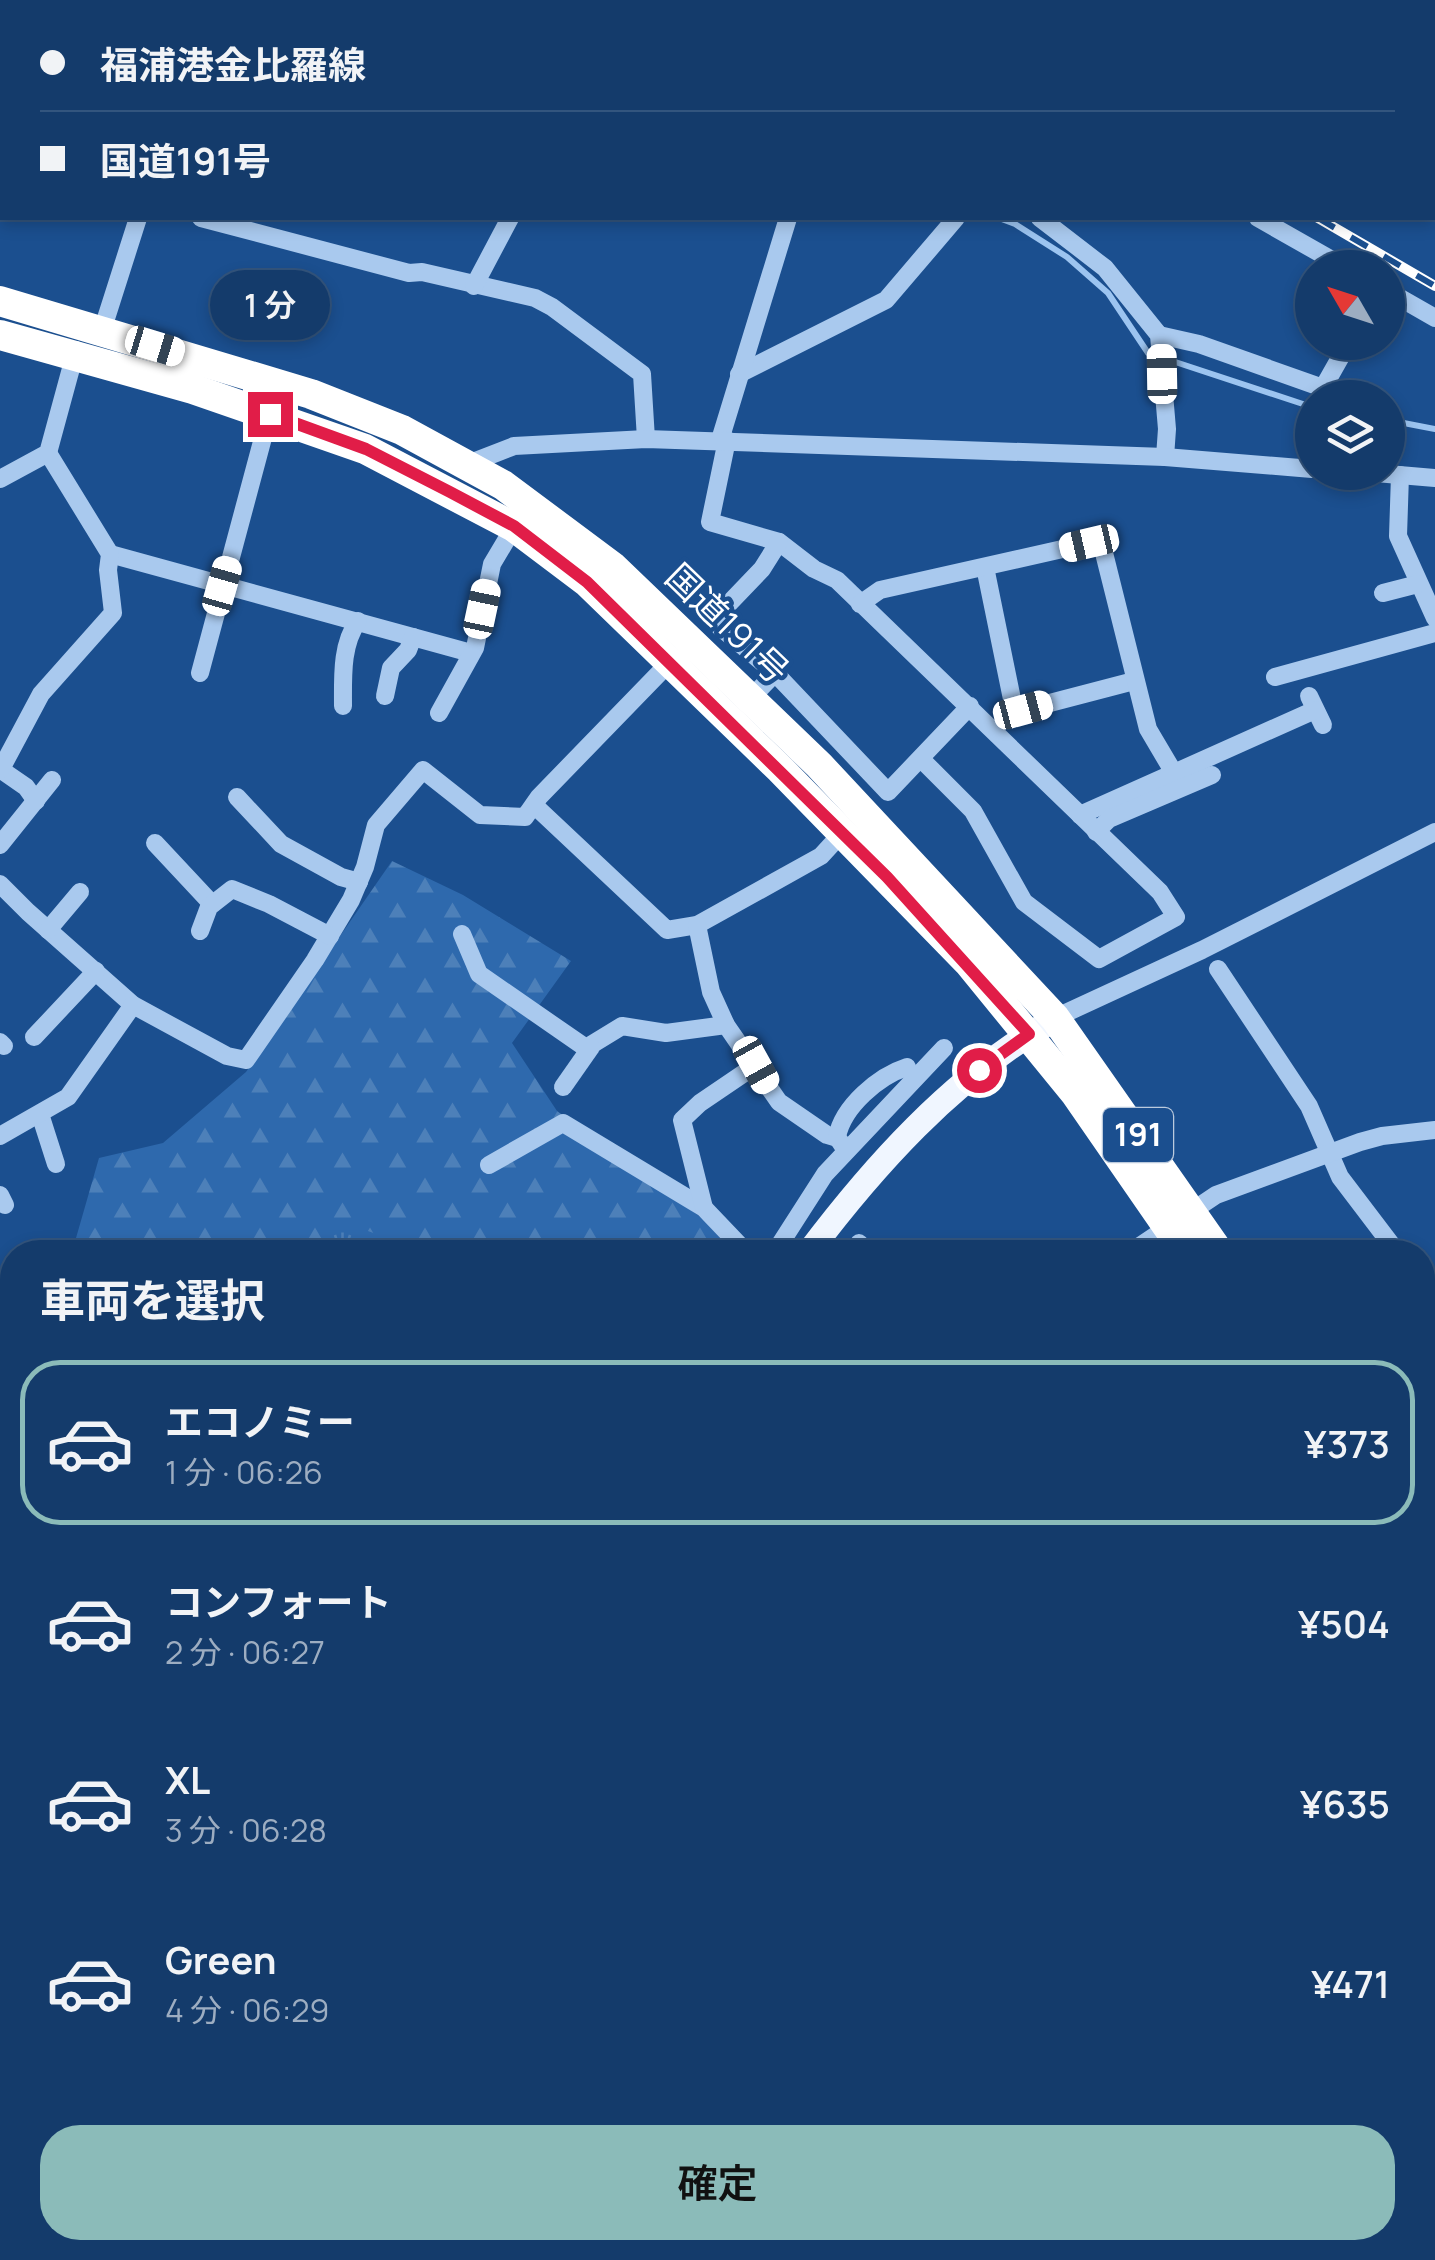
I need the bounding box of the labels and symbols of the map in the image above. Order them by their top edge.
north arrow [1295,250,1405,360]
callout: 1 分 [210,269,330,339]
car [122,323,188,369]
car [1146,344,1178,404]
route end [248,392,293,437]
car [1056,522,1122,564]
car [199,553,245,619]
street label: 国道191号 [656,553,800,694]
car [461,577,503,641]
car [990,688,1056,732]
car [728,1031,784,1099]
route start [957,1048,1002,1093]
road number: 191 [1103,1108,1173,1162]

